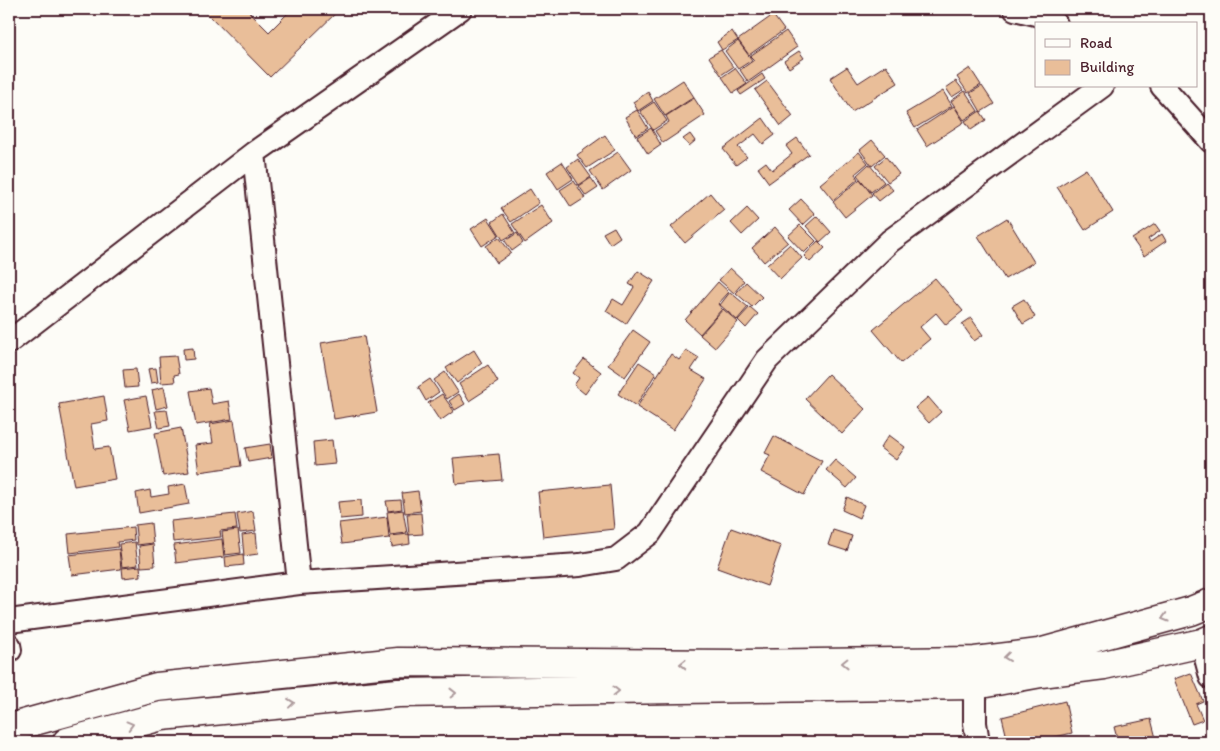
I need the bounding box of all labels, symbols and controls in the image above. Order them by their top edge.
legend [1035,22,1198,88]
text: Road [1080,34,1113,52]
text: Building [1080,58,1134,76]
one-way arrow [1161,613,1170,623]
one-way arrow [1003,651,1011,662]
one-way arrow [841,658,848,668]
one-way arrow [678,659,686,669]
one-way arrow [612,686,620,696]
one-way arrow [449,687,457,698]
one-way arrow [287,698,295,709]
one-way arrow [126,720,134,730]

